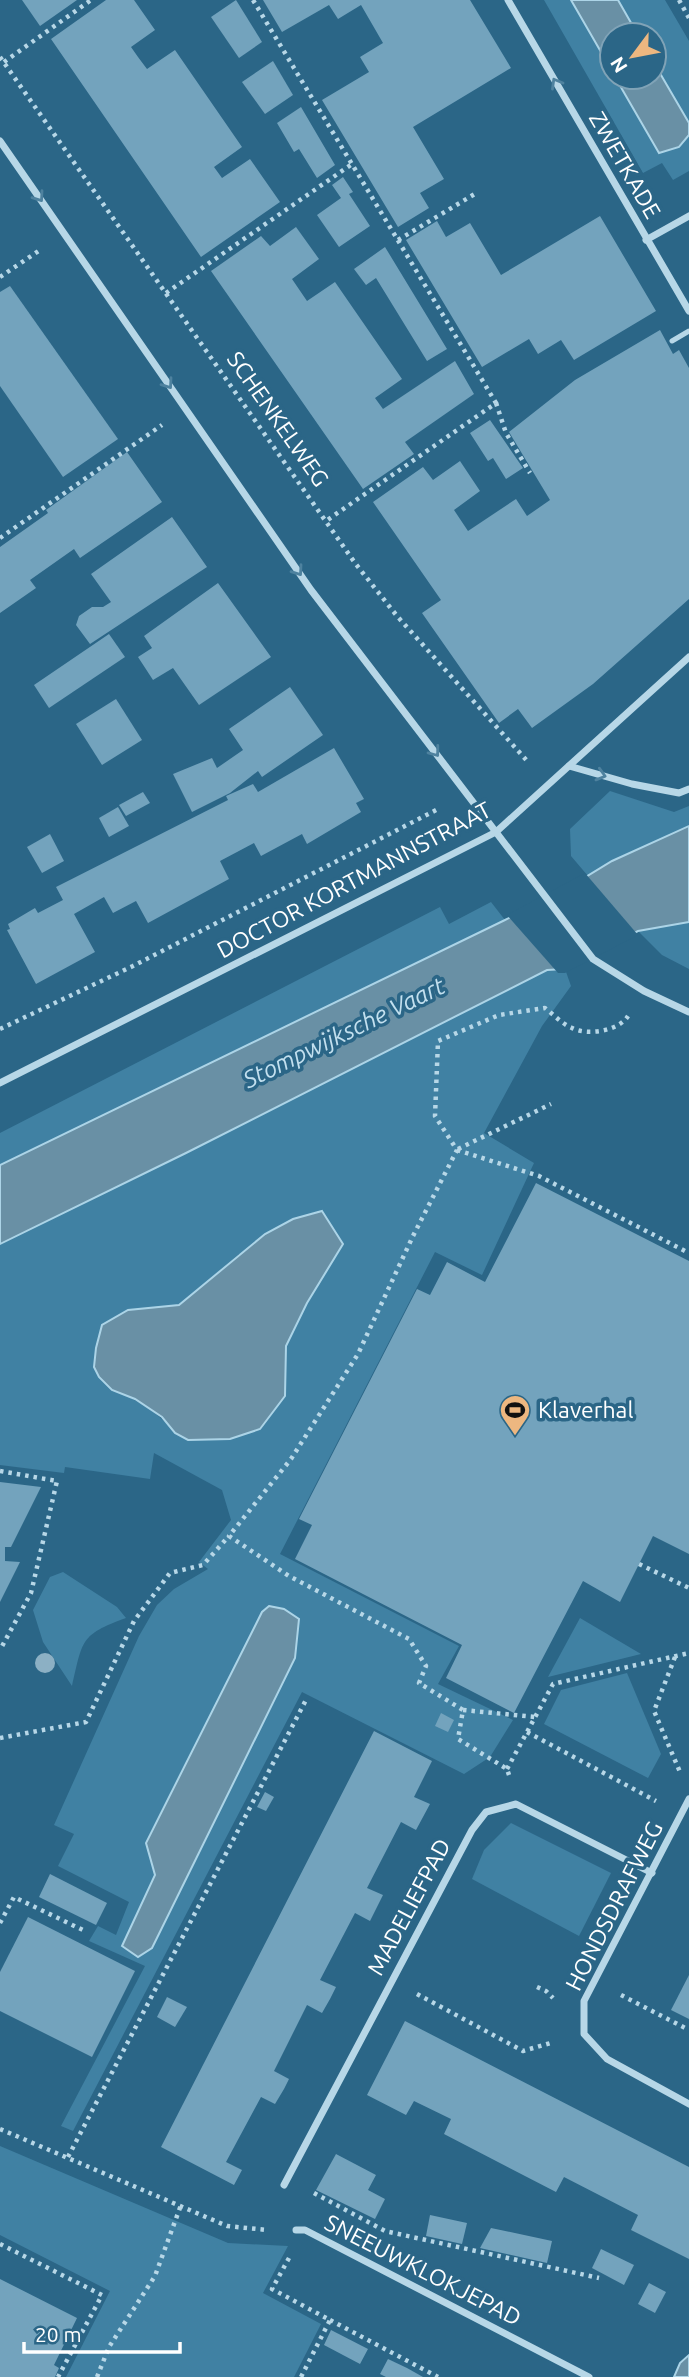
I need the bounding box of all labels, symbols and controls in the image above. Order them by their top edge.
north arrow [598,21,668,91]
text: N [605,53,632,77]
one-way arrow [551,78,564,90]
street label: ZWETKADE [585,107,666,222]
one-way arrow [31,189,43,202]
street label: SCHENKELWEG [223,347,334,491]
one-way arrow [160,376,172,389]
one-way arrow [290,563,302,576]
one-way arrow [427,744,440,757]
one-way arrow [594,766,606,781]
street label: DOCTOR KORTMANNSTRAAT [213,796,495,963]
water label: Stompwijksche Vaart [238,972,450,1094]
sports icon: Klaverhal [498,1393,532,1437]
place label: Klaverhal [538,1397,633,1422]
street label: HONDSDRAFWEG [560,1817,667,1994]
street label: MADELIEFPAD [362,1834,455,1979]
street label: SNEEUWKLOKJEPAD [321,2209,525,2330]
scale bar [24,2310,180,2354]
text: 20 m [35,2322,82,2346]

